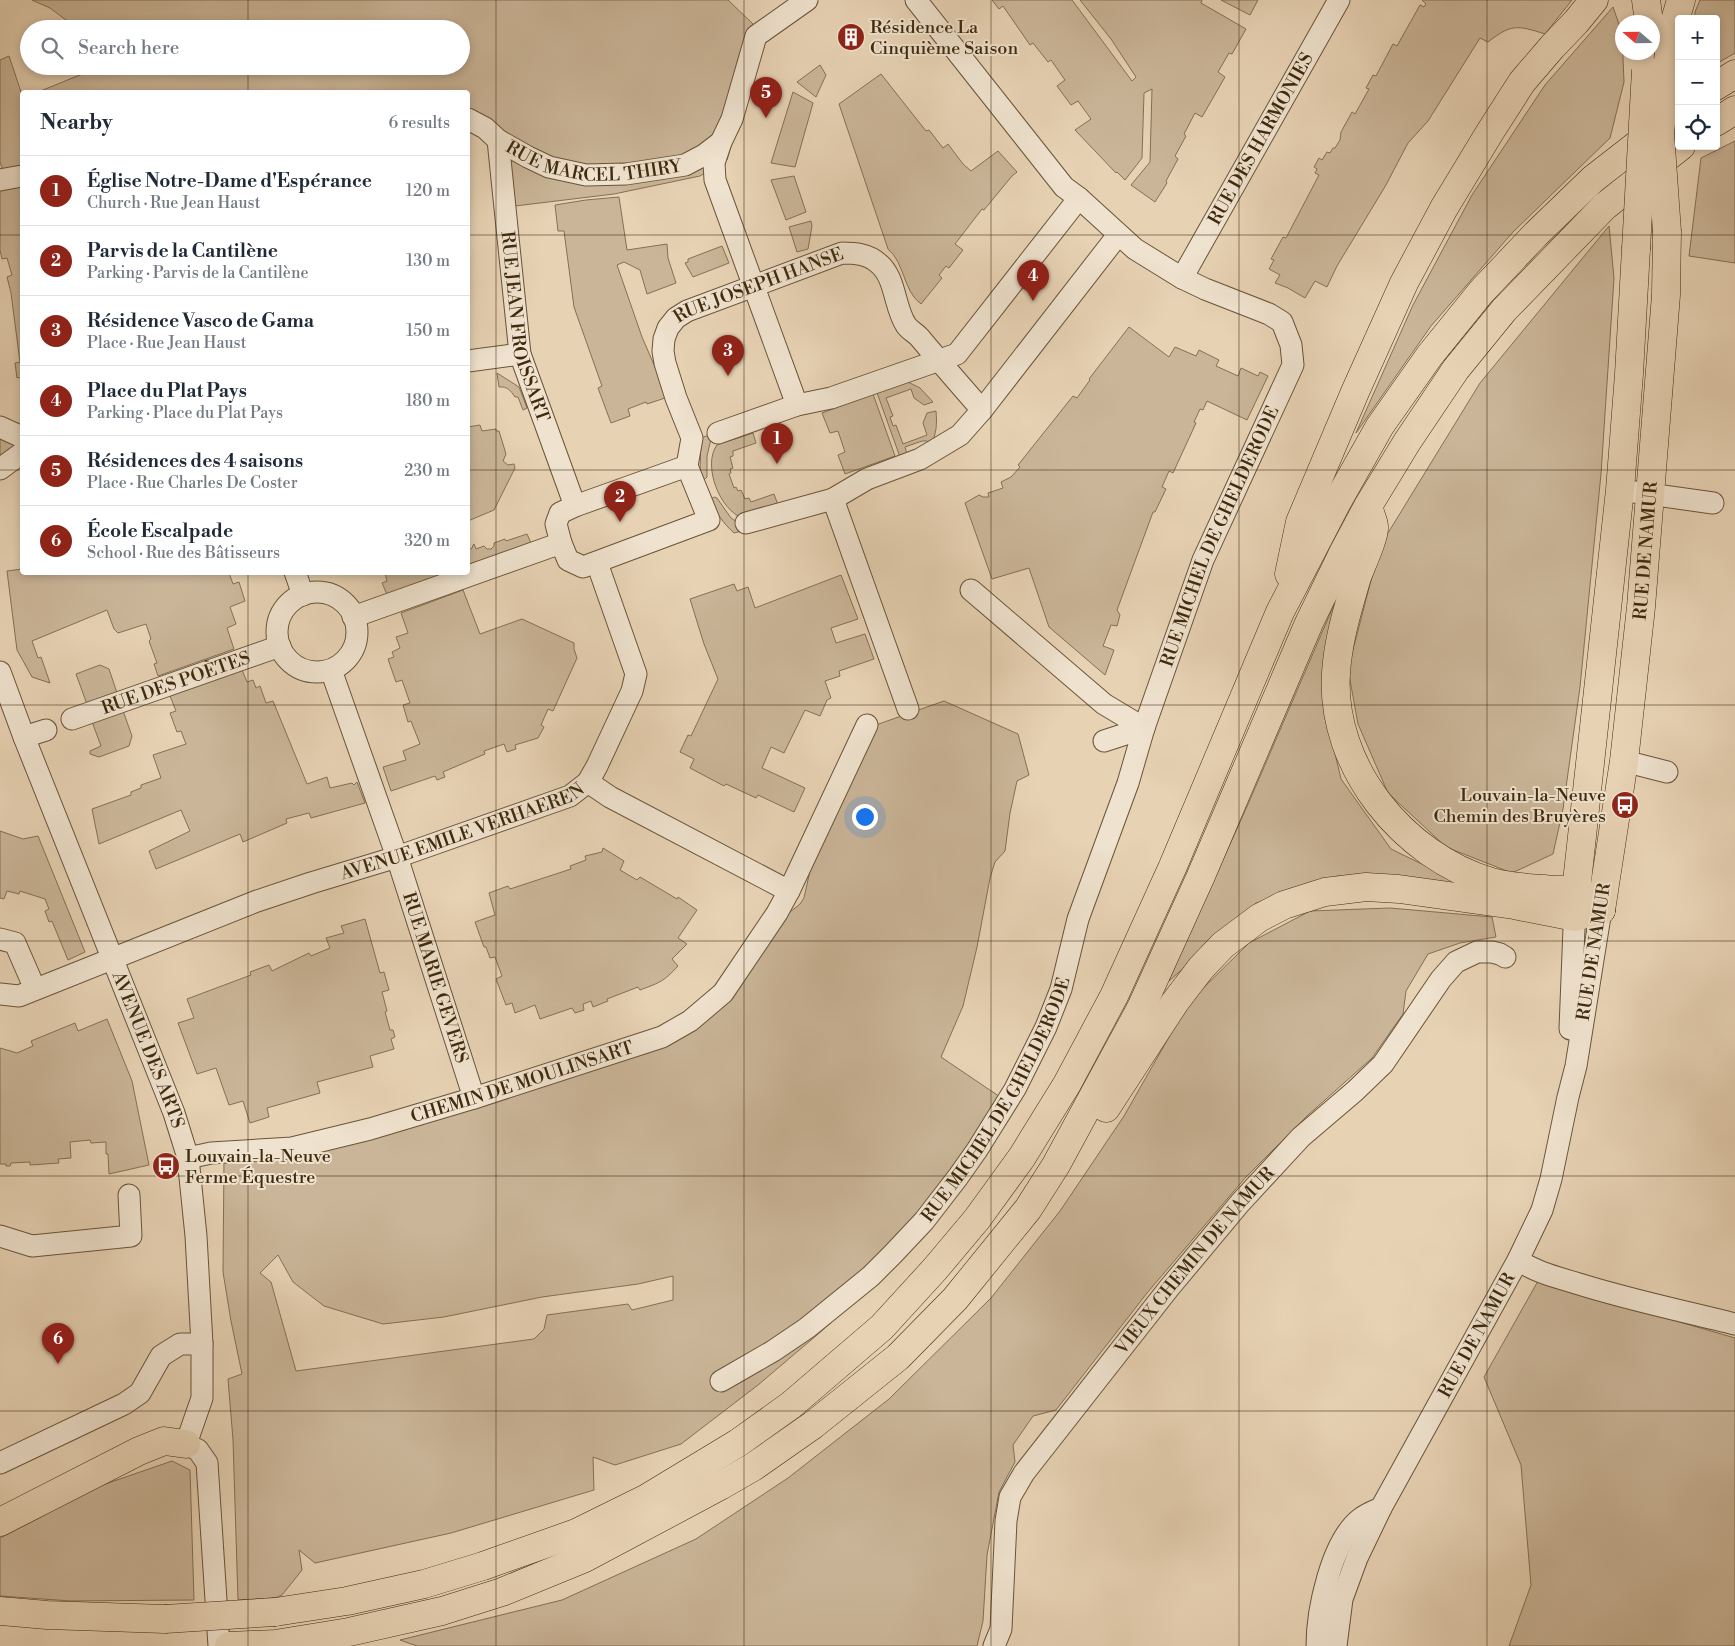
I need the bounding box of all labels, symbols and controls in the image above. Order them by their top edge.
north arrow [1615,15,1660,60]
map controls [1675,15,1720,150]
button: + [1675,15,1720,60]
place label: Résidence La Cinquième Saison [870,16,1018,60]
search box [20,20,470,75]
building icon: Résidence La Cinquième Saison [836,22,866,52]
icon: search [38,34,66,62]
text: Search here [78,36,179,60]
street label: RUE DES HARMONIES [1203,48,1318,229]
button: − [1675,60,1720,105]
pin: 5 [750,77,782,118]
button: locate [1675,105,1720,150]
text: Nearby [40,110,113,136]
text: 6 results [389,113,450,133]
street label: RUE MARCEL THIRY [502,135,684,187]
text: Église Notre-Dame d'Espérance [87,169,372,193]
text: 1 [52,181,60,201]
text: 120 m [406,181,450,201]
text: Church · Rue Jean Haust [87,193,260,213]
street label: RUE JEAN FROISSART [496,230,555,425]
text: Parvis de la Cantilène [87,239,278,263]
street label: RUE JOSEPH HANSE [669,242,847,328]
text: 2 [51,251,61,271]
text: 130 m [406,251,450,271]
pin: 4 [1017,260,1049,301]
text: Parking · Parvis de la Cantilène [87,263,309,283]
text: Résidence Vasco de Gama [87,309,314,333]
text: 3 [51,321,61,341]
text: 150 m [406,321,450,341]
text: Place · Rue Jean Haust [87,333,246,353]
pin: 3 [712,335,744,376]
text: Place du Plat Pays [87,379,247,403]
text: 4 [51,391,61,411]
text: 180 m [406,391,450,411]
street label: RUE MICHEL DE GHELDERODE [1155,402,1284,670]
text: Parking · Place du Plat Pays [87,403,283,423]
pin: 1 [761,423,793,464]
text: Résidences des 4 saisons [87,449,303,473]
text: 5 [51,461,61,481]
text: 230 m [404,461,450,481]
text: Place · Rue Charles De Coster [87,473,298,493]
street label: RUE DE NAMUR [1628,480,1663,621]
pin: 2 [604,481,636,522]
text: École Escalpade [87,519,233,543]
text: 6 [51,531,61,551]
text: 320 m [404,531,450,551]
text: School · Rue des Bâtisseurs [87,543,280,563]
street label: RUE DES POÈTES [98,646,253,719]
street label: AVENUE EMILE VERHAEREN [337,777,589,885]
place label: Louvain-la-Neuve Chemin des Bruyères [1433,784,1606,828]
bus stop icon: Louvain-la-Neuve Chemin des Bruyères [1610,790,1640,820]
your location [852,804,878,830]
street label: RUE DE NAMUR [1572,881,1616,1022]
street label: RUE MARIE GEVERS [397,889,474,1066]
street label: AVENUE DES ARTS [107,967,190,1131]
street label: RUE MICHEL DE GHELDERODE [916,975,1075,1227]
street label: CHEMIN DE MOULINSART [408,1036,636,1128]
place label: Louvain-la-Neuve Ferme Équestre [185,1145,331,1189]
bus stop icon: Louvain-la-Neuve Ferme Équestre [151,1151,181,1181]
street label: VIEUX CHEMIN DE NAMUR [1109,1161,1280,1360]
street label: RUE DE NAMUR [1433,1268,1520,1402]
pin: 6 [42,1323,74,1364]

